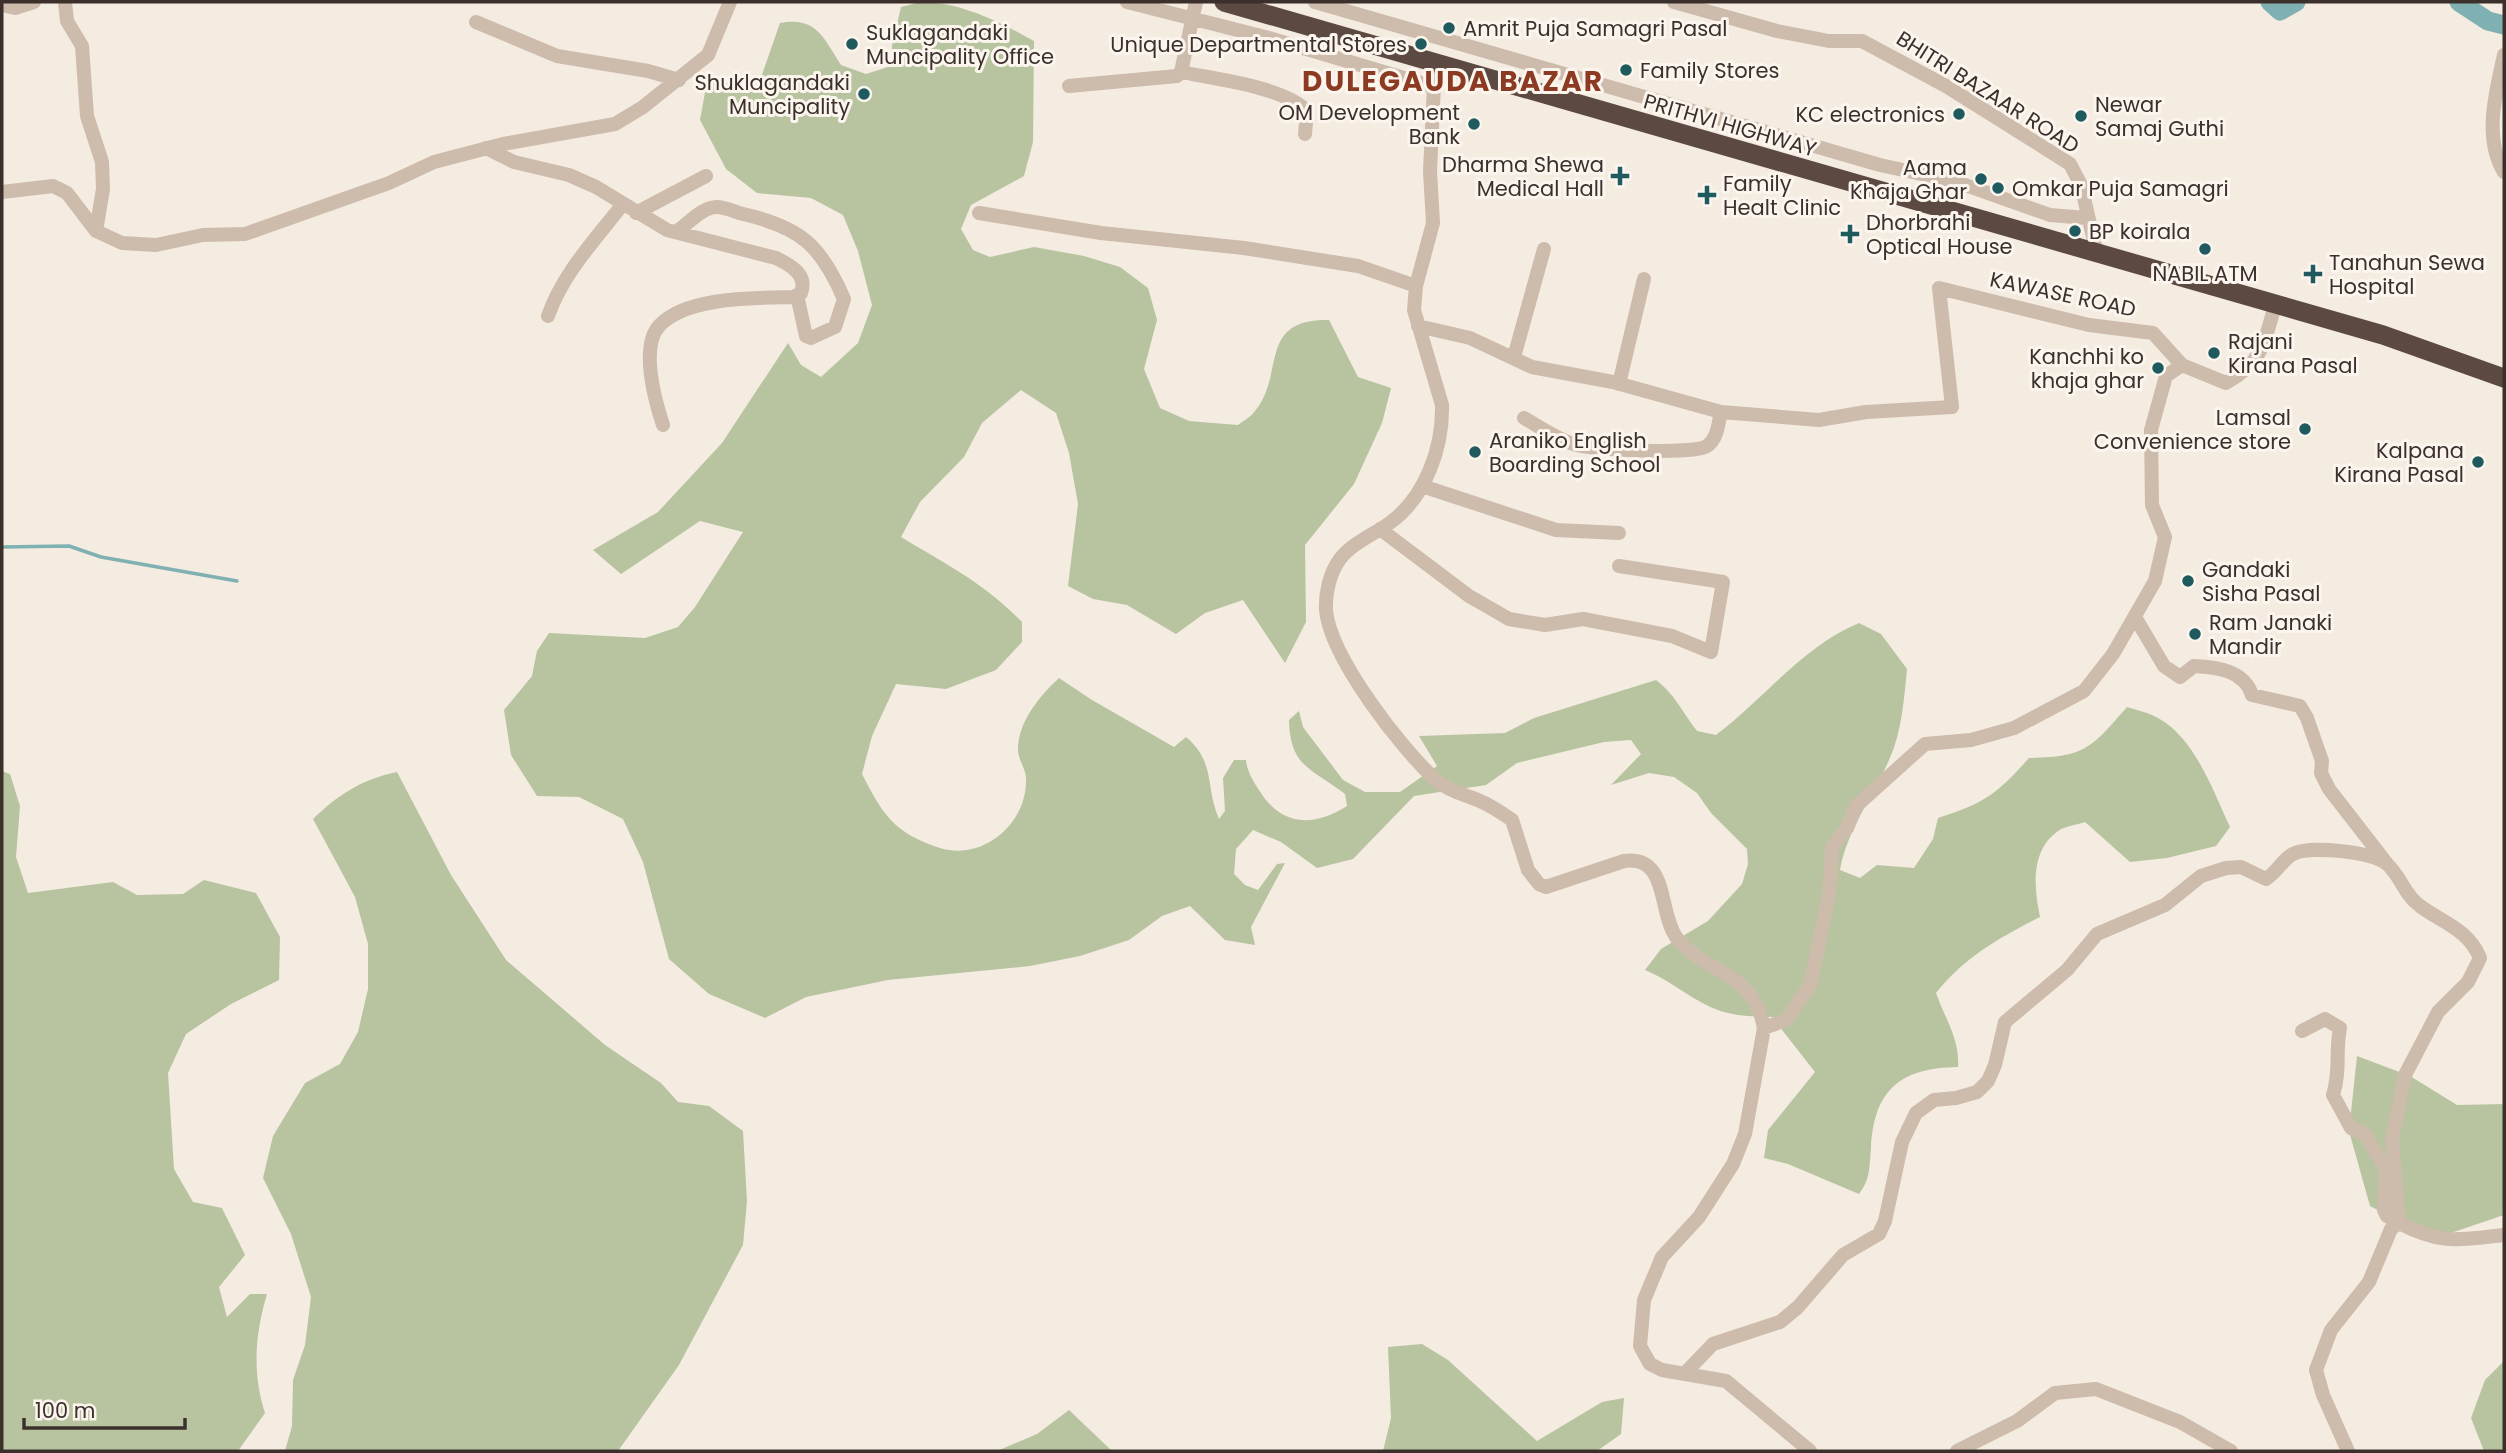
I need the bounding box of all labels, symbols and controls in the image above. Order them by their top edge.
place label: Amrit Puja Samagri Pasal [1463,14,1727,43]
place label: Suklagandaki Muncipality Office [866,18,1054,71]
marker: Amrit Puja Samagri Pasal [1441,20,1457,36]
street label: BHITRI BAZAAR ROAD [1891,24,2085,160]
place label: Unique Departmental Stores [1110,30,1407,59]
marker: Suklagandaki Muncipality Office [844,36,860,52]
marker: Unique Departmental Stores [1413,36,1429,52]
place label: Family Stores [1640,56,1779,85]
district label: DULEGAUDA BAZAR [1302,62,1604,101]
marker: Family Stores [1618,62,1634,78]
place label: Shuklagandaki Muncipality [694,68,850,121]
marker: Shuklagandaki Muncipality [856,86,872,102]
street label: PRITHVI HIGHWAY [1640,86,1820,164]
place label: Newar Samaj Guthi [2095,90,2224,143]
place label: OM Development Bank [1279,98,1460,151]
place label: KC electronics [1795,100,1945,129]
marker: KC electronics [1951,106,1967,122]
marker: Newar Samaj Guthi [2073,108,2089,124]
marker: OM Development Bank [1466,116,1482,132]
place label: Dharma Shewa Medical Hall [1442,150,1604,203]
place label: Aama Khaja Ghar [1850,153,1967,206]
marker: Dharma Shewa Medical Hall [1610,166,1630,186]
place label: Family Healt Clinic [1723,169,1841,222]
marker: Aama Khaja Ghar [1973,171,1989,187]
place label: Omkar Puja Samagri [2012,174,2229,203]
marker: Omkar Puja Samagri [1990,180,2006,196]
marker: Family Healt Clinic [1697,185,1717,205]
place label: Dhorbrahi Optical House [1866,208,2013,261]
place label: BP koirala [2089,217,2190,246]
marker: BP koirala [2067,223,2083,239]
marker: Dhorbrahi Optical House [1840,224,1860,244]
marker: NABIL ATM [2197,241,2213,257]
place label: Tanahun Sewa Hospital [2329,248,2485,301]
place label: NABIL ATM [2152,259,2258,288]
street label: KAWASE ROAD [1987,264,2139,324]
marker: Tanahun Sewa Hospital [2303,264,2323,284]
place label: Rajani Kirana Pasal [2228,327,2358,380]
place label: Kanchhi ko khaja ghar [2029,342,2144,395]
marker: Rajani Kirana Pasal [2206,345,2222,361]
marker: Kanchhi ko khaja ghar [2150,360,2166,376]
place label: Lamsal Convenience store [2094,403,2291,456]
marker: Lamsal Convenience store [2297,421,2313,437]
place label: Araniko English Boarding School [1489,426,1661,479]
place label: Kalpana Kirana Pasal [2334,436,2464,489]
marker: Araniko English Boarding School [1467,444,1483,460]
marker: Kalpana Kirana Pasal [2470,454,2486,470]
place label: Gandaki Sisha Pasal [2202,555,2320,608]
marker: Gandaki Sisha Pasal [2180,573,2196,589]
place label: Ram Janaki Mandir [2209,608,2332,661]
marker: Ram Janaki Mandir [2187,626,2203,642]
scale bar [24,1386,186,1430]
text: 100 m [35,1396,95,1425]

